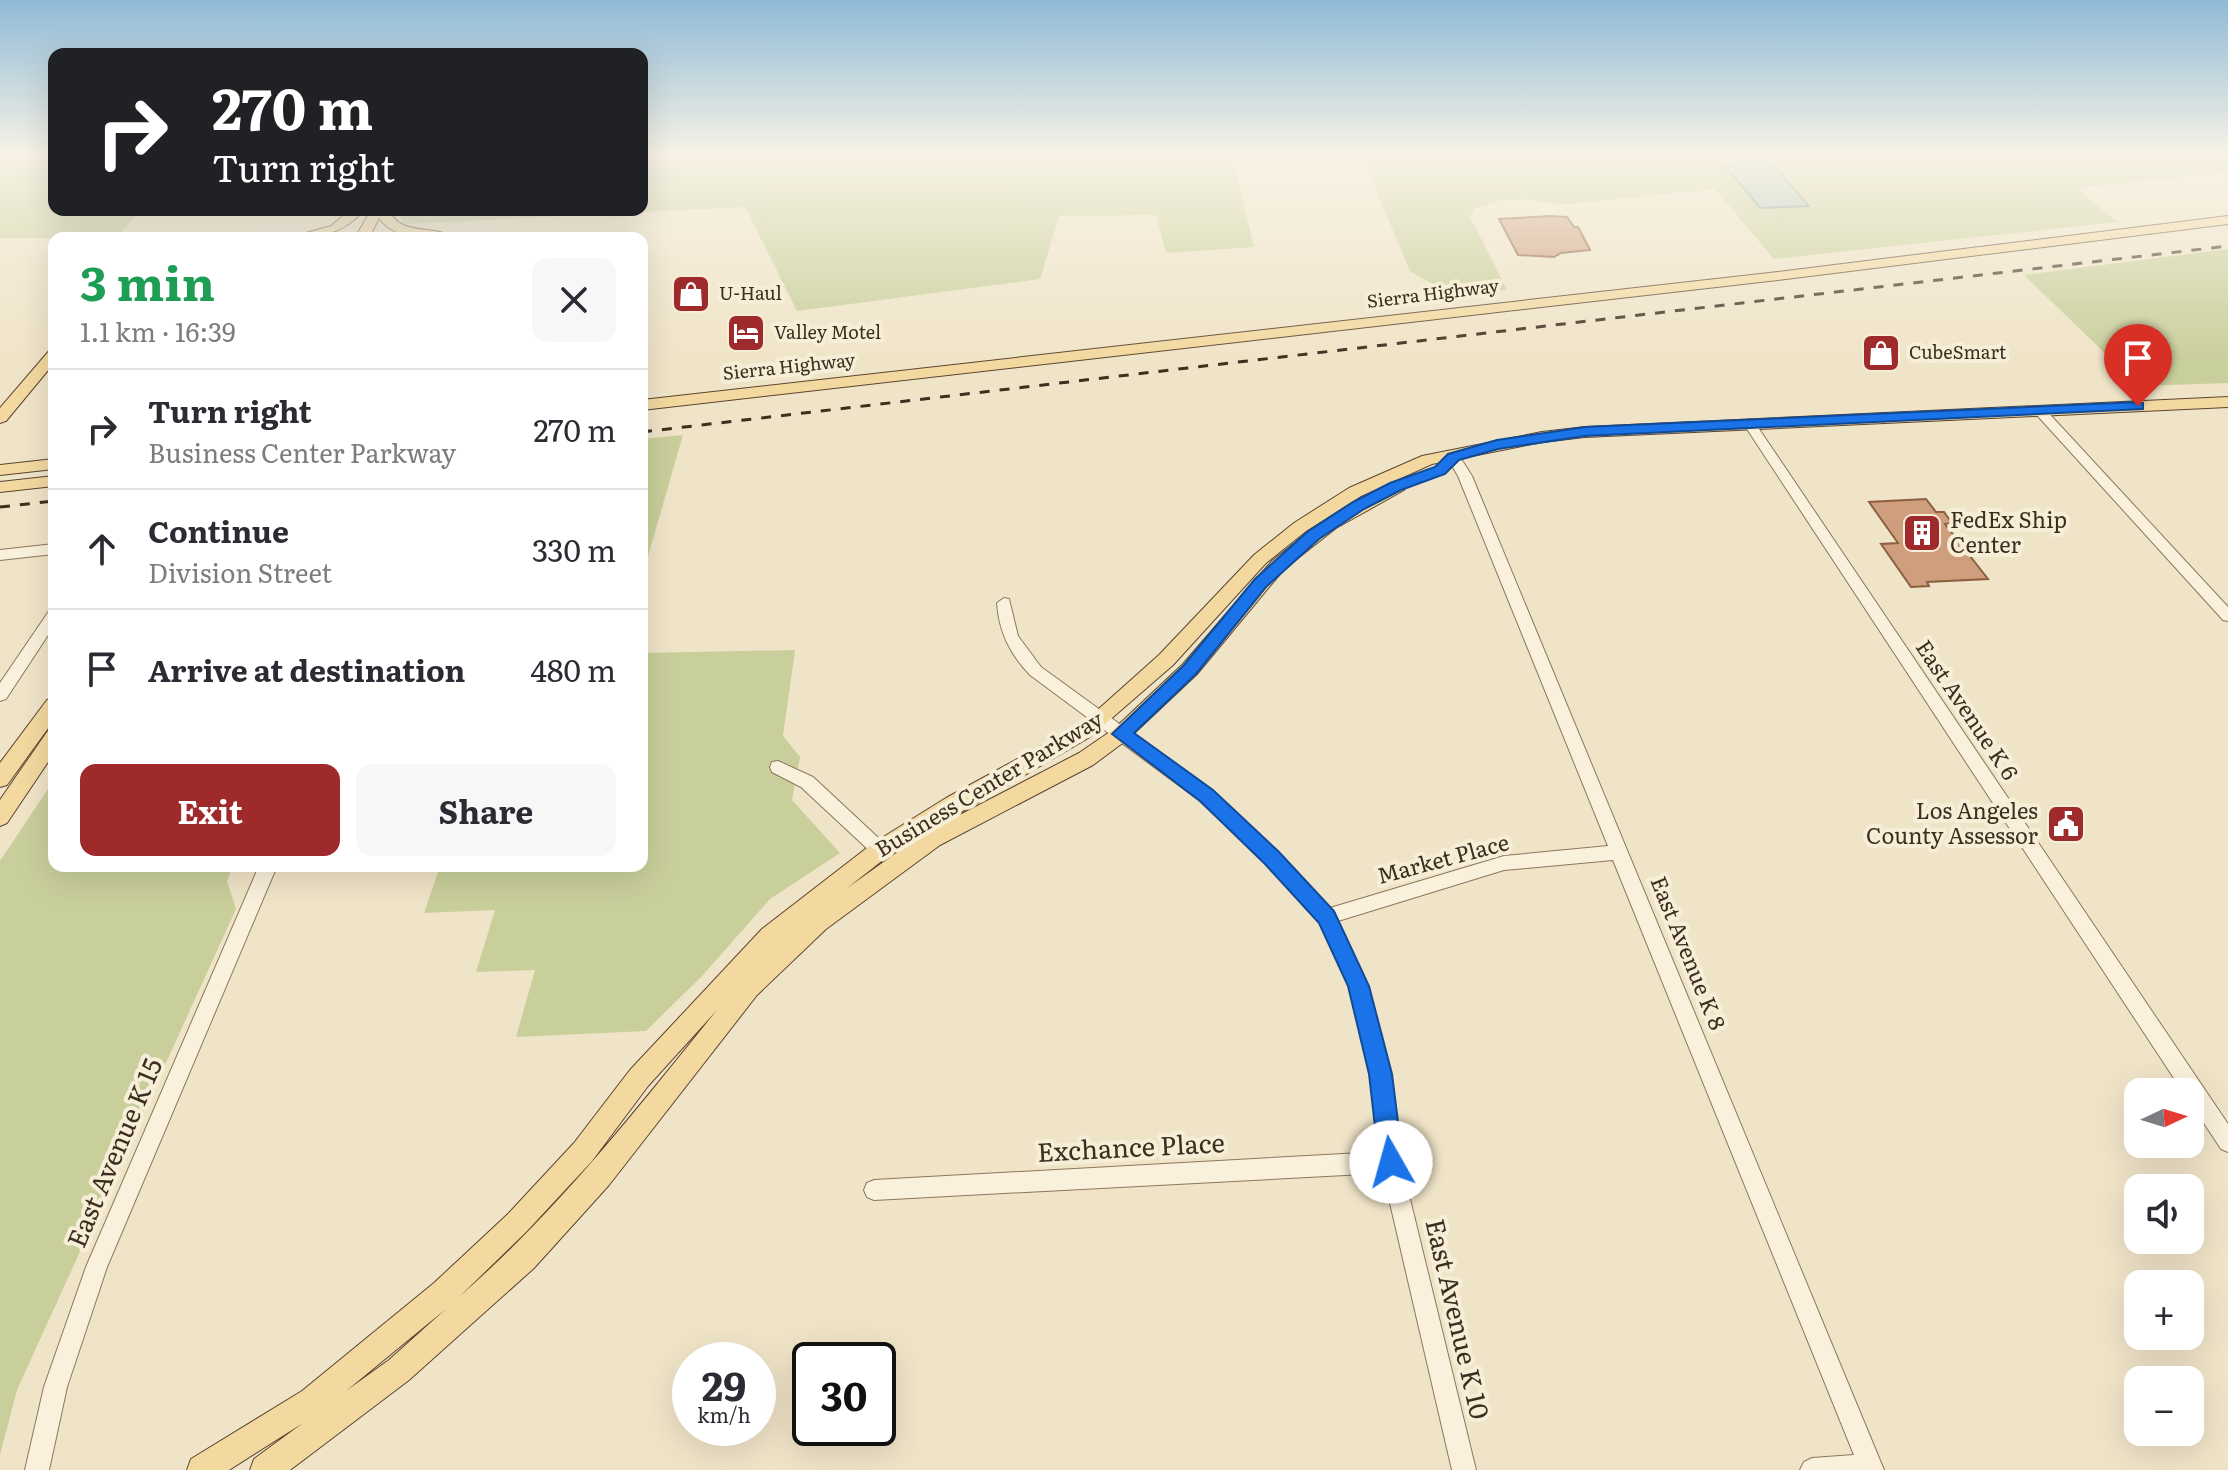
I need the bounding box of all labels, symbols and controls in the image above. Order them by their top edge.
text: 270 m [212,64,373,147]
icon: right [80,80,184,184]
text: Turn right [212,140,395,193]
text: 3 min [80,245,215,316]
button: close [532,258,616,342]
street label: Sierra Highway [1365,271,1501,314]
shop icon: U-Haul [670,273,712,315]
place label: U-Haul [719,279,782,306]
text: 1.1 km · 16:39 [80,311,236,350]
hotel icon: Valley Motel [725,312,767,354]
place label: Valley Motel [774,318,881,345]
pin [2104,324,2172,406]
shop icon: CubeSmart [1860,332,1902,374]
icon: arrive [2116,336,2160,380]
place label: CubeSmart [1909,338,2007,365]
street label: Sierra Highway [721,345,857,386]
text: Turn right [148,388,312,432]
icon: right [80,407,124,451]
text: 270 m [533,407,616,451]
text: Business Center Parkway [148,432,456,471]
place label: FedEx Ship Center [1950,502,2067,560]
text: Continue [148,508,289,552]
building icon: FedEx Ship Center [1901,512,1943,554]
icon: ahead [80,527,124,571]
text: 330 m [532,527,616,571]
text: Division Street [148,552,332,591]
street label: East Avenue K 6 [1909,632,2028,786]
icon: arrive [80,647,124,691]
text: Arrive at destination [148,647,465,691]
text: 480 m [531,647,616,691]
street label: Business Center Parkway [868,701,1109,864]
button: Exit [80,764,340,856]
button: Share [356,764,616,856]
place label: Los Angeles County Assessor [1866,793,2039,851]
public building icon: Los Angeles County Assessor [2045,803,2087,845]
street label: Market Place [1373,824,1512,891]
street label: East Avenue K 8 [1643,870,1735,1034]
street label: East Avenue K 15 [55,1051,170,1253]
north arrow [2124,1078,2204,1158]
map controls [2124,1078,2204,1446]
position arrow [1349,1120,1433,1204]
street label: Exchance Place [1036,1121,1226,1170]
button: sound [2124,1174,2204,1254]
street label: East Avenue K 10 [1417,1214,1501,1422]
button: + [2124,1270,2204,1350]
speed limit sign: 30 [792,1342,896,1446]
text: 29 [702,1354,746,1413]
button: − [2124,1366,2204,1446]
text: km/h [697,1399,751,1429]

